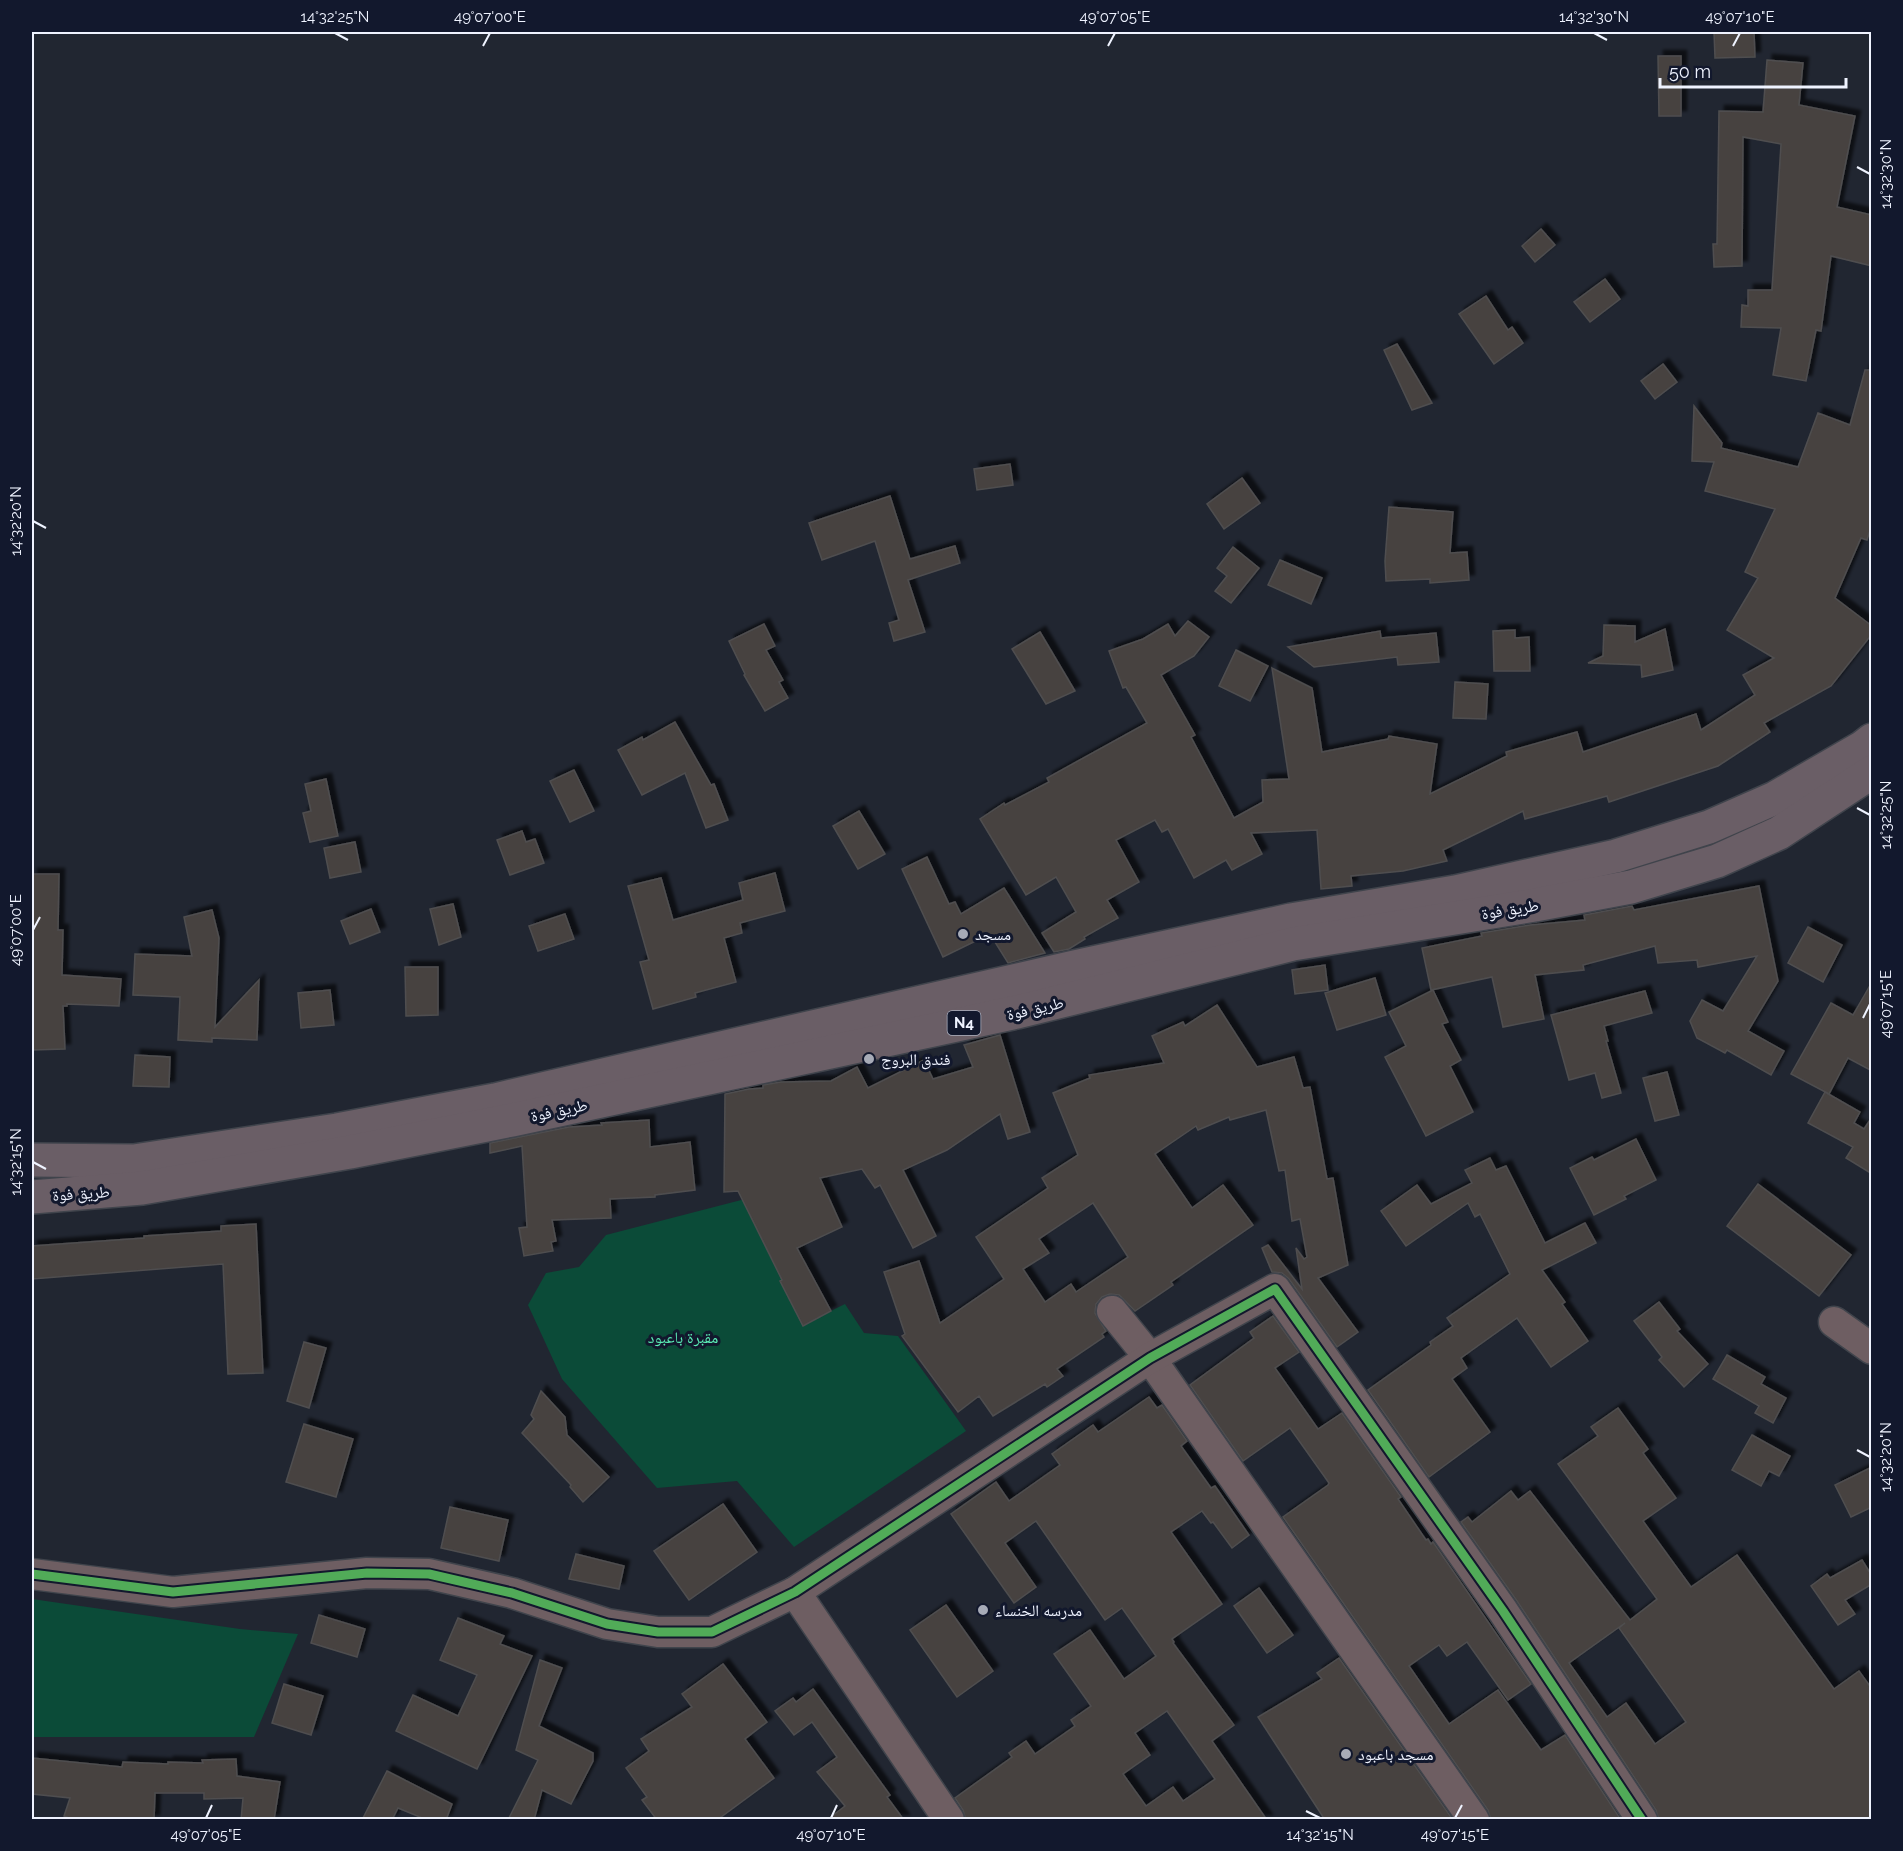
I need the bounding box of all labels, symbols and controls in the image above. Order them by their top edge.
text: 14°32'25"N [301,8,369,26]
text: 49°07'00"E [454,8,526,26]
text: 49°07'05"E [1079,8,1151,26]
text: 14°32'30"N [1559,8,1629,26]
text: 49°07'10"E [1705,8,1775,26]
scale bar [1660,51,1846,89]
text: 50 m [1669,61,1711,82]
text: 14°32'30"N [1877,139,1895,209]
text: 14°32'20"N [7,486,25,556]
text: 14°32'25"N [1877,781,1895,849]
text: 49°07'00"E [7,894,25,966]
street label: طريق فوة [1480,896,1540,924]
place label: مسجد [975,925,1011,944]
marker: مسجد [956,927,970,941]
text: 49°07'15"E [1877,970,1895,1038]
street label: طريق فوة [1005,993,1066,1025]
road number: N4 [948,1011,980,1035]
place label: فندق البروج [881,1050,950,1070]
marker: فندق البروج [862,1052,876,1066]
street label: طريق فوة [529,1095,589,1127]
text: 14°32'15"N [7,1128,25,1196]
street label: طريق فوة [52,1182,111,1206]
park label: مقبرة باعبود [648,1328,718,1347]
text: 14°32'20"N [1877,1422,1895,1492]
place label: مدرسه الخنساء [995,1601,1082,1620]
marker: مدرسه الخنساء [976,1603,990,1617]
place label: مسجد باعبود [1358,1745,1434,1764]
marker: مسجد باعبود [1339,1747,1353,1761]
text: 49°07'05"E [170,1826,242,1844]
text: 49°07'10"E [796,1826,866,1844]
text: 14°32'15"N [1286,1826,1354,1844]
text: 49°07'15"E [1421,1826,1489,1844]

